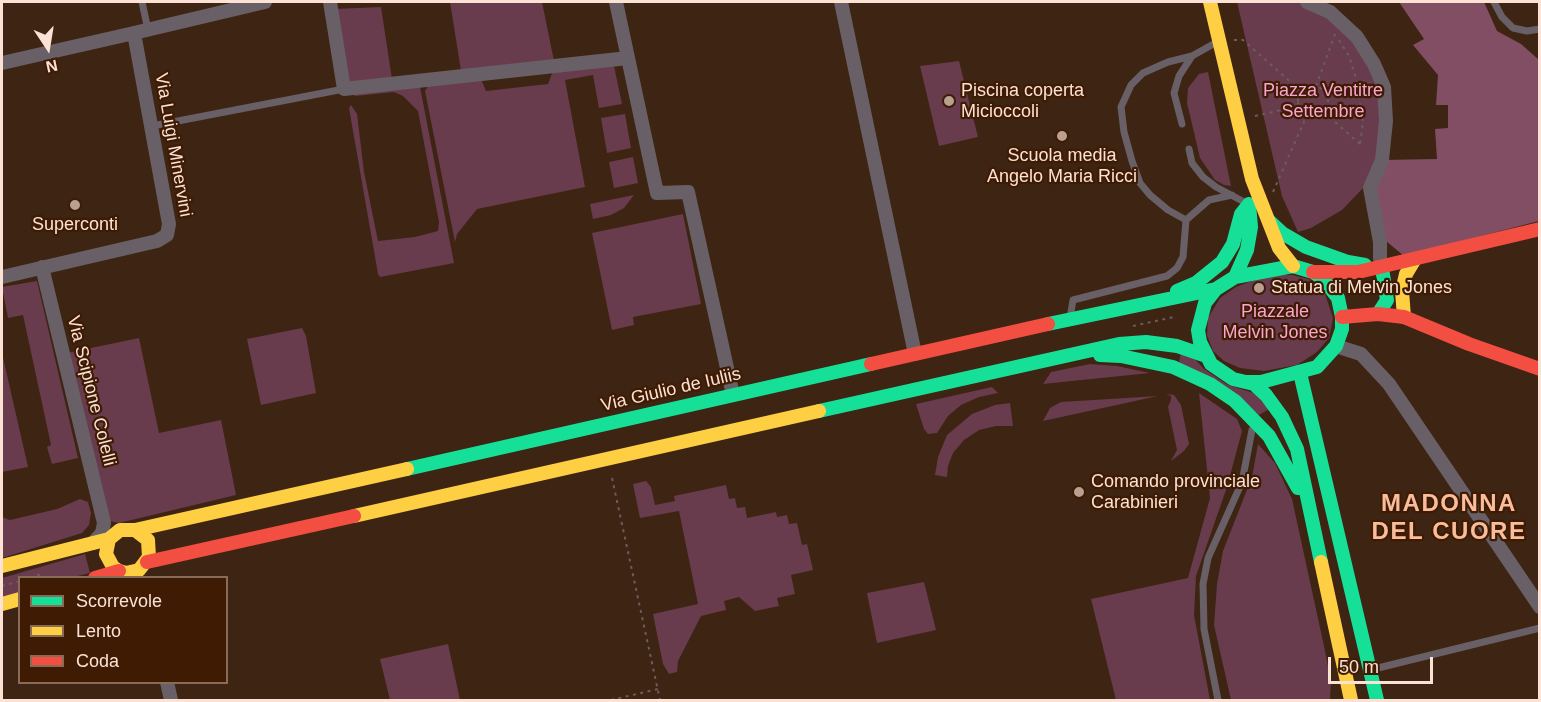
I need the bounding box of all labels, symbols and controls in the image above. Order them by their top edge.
north arrow [18,18,78,78]
text: N [44,57,59,76]
street label: Via Luigi Minervini [150,71,196,219]
place label: Piscina coperta Micioccoli [961,80,1084,122]
park label: Piazza Ventitre Settembre [1263,80,1383,122]
marker: Piscina coperta Micioccoli [942,94,956,108]
marker: Scuola media Angelo Maria Ricci [1055,129,1069,143]
place label: Scuola media Angelo Maria Ricci [987,145,1137,188]
marker: Superconti [68,198,82,212]
place label: Superconti [32,214,118,236]
place label: Statua di Melvin Jones [1271,277,1452,299]
marker: Statua di Melvin Jones [1252,281,1266,295]
park label: Piazzale Melvin Jones [1222,301,1328,344]
street label: Via Scipione Colelli [62,314,120,468]
street label: Via Giulio de Iuliis [599,363,743,417]
place label: Comando provinciale Carabinieri [1091,471,1260,514]
marker: Comando provinciale Carabinieri [1072,485,1086,499]
district label: MADONNA DEL CUORE [1372,490,1526,546]
legend [18,576,228,684]
text: Scorrevole [76,591,162,611]
text: Lento [76,621,121,641]
scale bar [1331,645,1436,683]
text: Coda [76,651,119,671]
text: 50 m [1339,657,1379,677]

